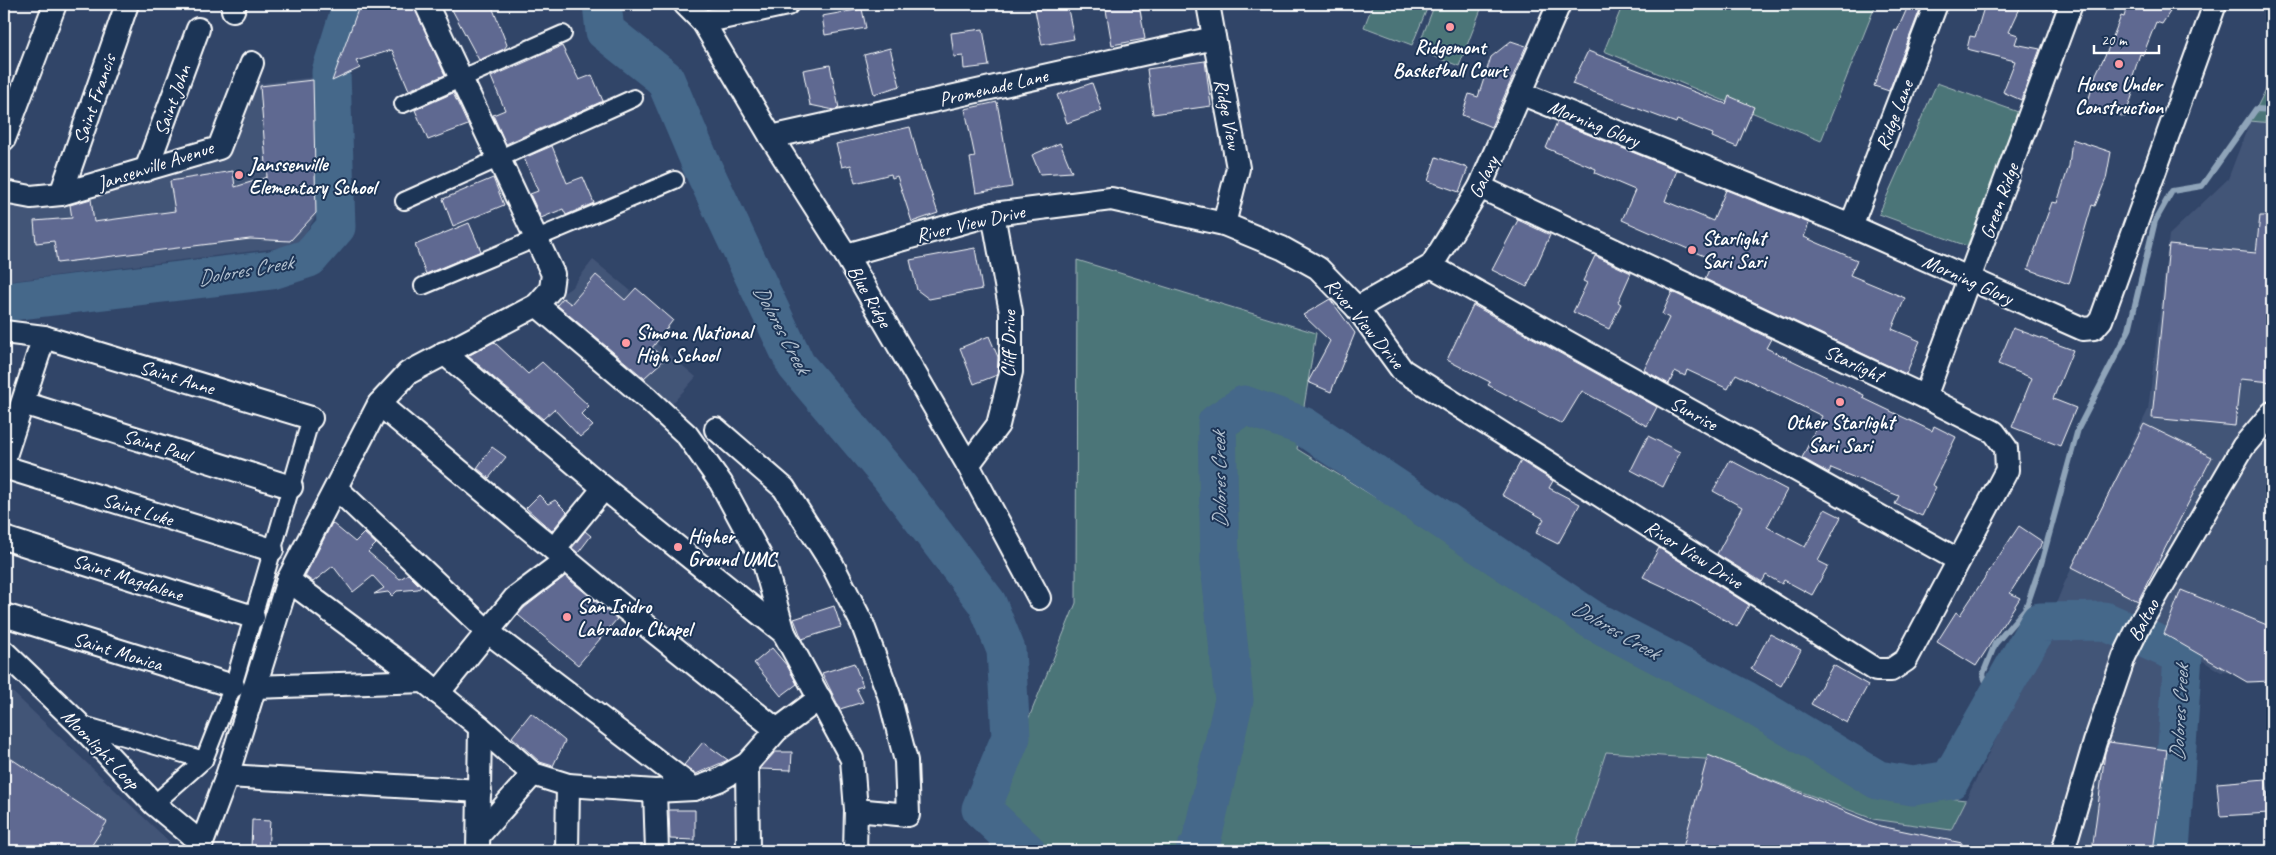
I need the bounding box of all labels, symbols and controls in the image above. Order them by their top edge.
marker: Ridgemont Basketball Court [1444,21,1456,33]
scale bar [2094,22,2158,54]
text: 20 m [2101,31,2128,50]
place label: Ridgemont Basketball Court [1393,35,1510,83]
street label: Saint Francis [67,49,122,147]
marker: House Under Construction [2113,58,2125,70]
street label: Saint John [148,60,197,139]
street label: Promenade Lane [936,63,1051,112]
place label: House Under Construction [2075,72,2164,120]
street label: Ridge Lane [1870,75,1920,154]
street label: Ridge View [1208,77,1247,153]
street label: Morning Glory [1544,94,1645,154]
street label: Jansenville Avenue [93,135,218,196]
street label: Galaxy [1463,150,1505,202]
place label: Janssenville Elementary School [247,152,379,200]
street label: Green Ridge [1974,158,2025,243]
marker: Janssenville Elementary School [233,169,245,181]
street label: River View Drive [913,199,1028,248]
place label: Starlight Sari Sari [1702,226,1769,274]
marker: Starlight Sari Sari [1686,244,1698,256]
water label: Dolores Creek [195,248,298,291]
street label: Morning Glory [1919,248,2019,311]
street label: Blue Ridge [842,261,898,333]
street label: River View Drive [1319,273,1411,375]
water label: Dolores Creek [748,280,818,380]
street label: Cliff Drive [995,309,1022,378]
place label: Simona National High School [636,320,755,368]
marker: Simona National High School [620,337,632,349]
street label: Starlight [1820,339,1890,389]
street label: Saint Anne [136,354,219,401]
street label: Sunrise [1666,390,1723,437]
marker: Other Starlight Sari Sari [1834,396,1846,408]
place label: Other Starlight Sari Sari [1786,410,1897,458]
street label: Saint Paul [120,423,197,469]
water label: Dolores Creek [1205,428,1233,528]
street label: Saint Luke [100,487,177,532]
street label: River View Drive [1640,514,1749,595]
place label: Higher Ground UMC [688,524,779,572]
marker: Higher Ground UMC [672,541,684,553]
street label: Saint Magdalene [70,548,187,607]
place label: San Isidro Labrador Chapel [577,594,696,642]
street label: Baltao [2122,594,2165,646]
water label: Dolores Creek [1568,595,1667,667]
marker: San Isidro Labrador Chapel [561,611,573,623]
street label: Saint Monica [70,626,167,677]
water label: Dolores Creek [2164,661,2195,762]
street label: Moonlight Loop [56,704,146,796]

